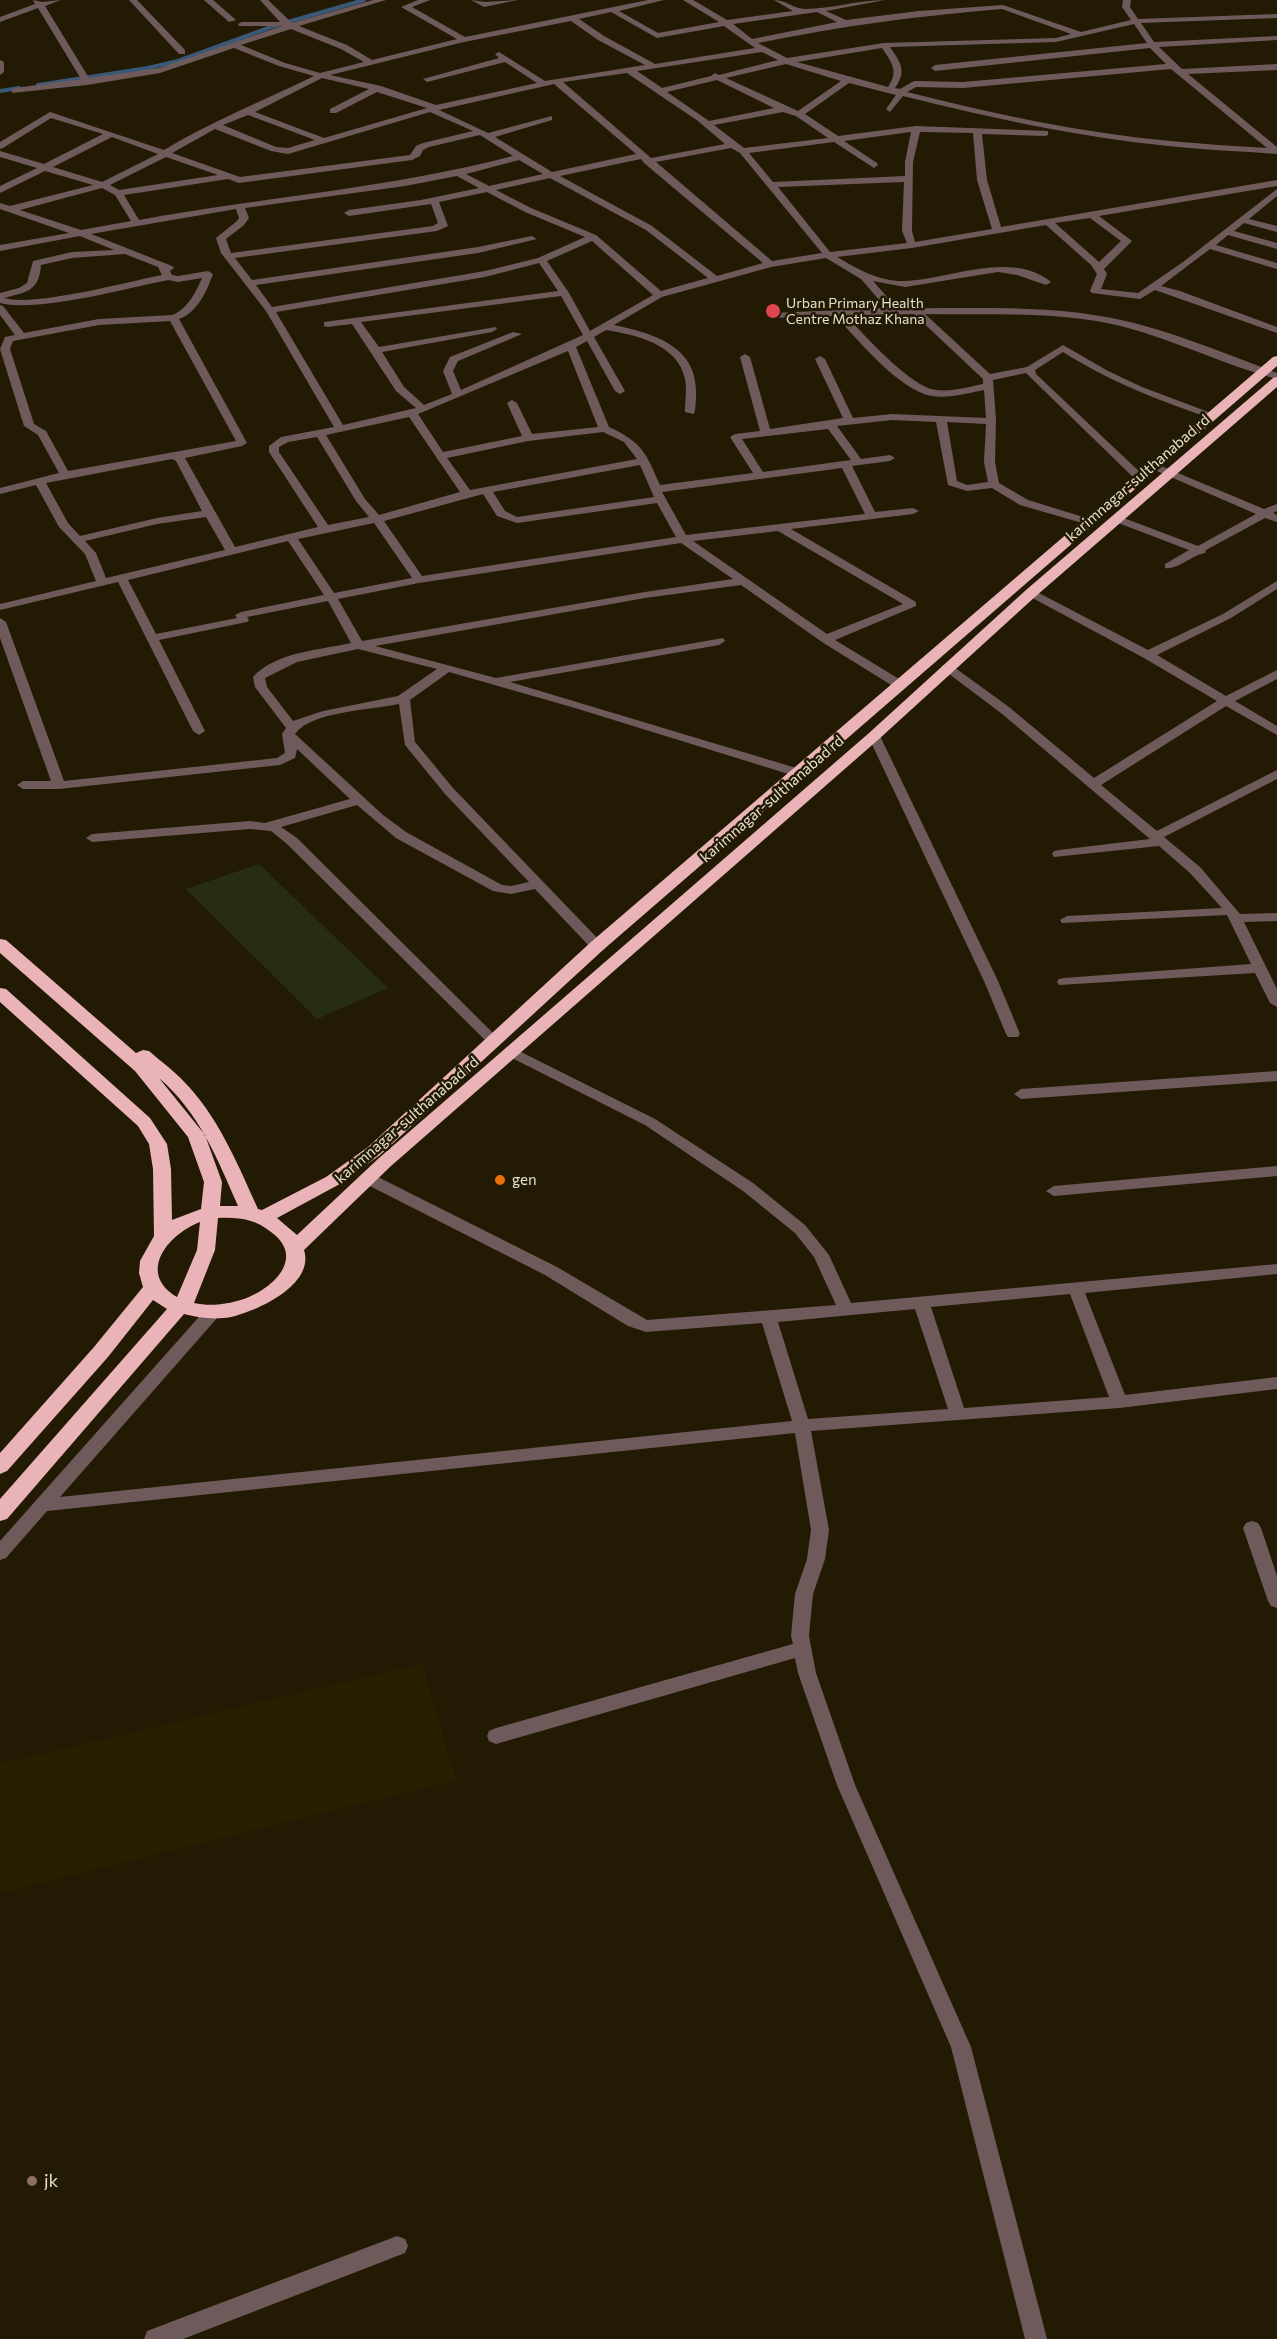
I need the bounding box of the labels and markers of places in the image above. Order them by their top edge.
place label: Urban Primary Health Centre Mothaz Khana [786,295,925,328]
marker: Urban Primary Health Centre Mothaz Khana [764,302,782,320]
place label: gen [512,1171,536,1189]
marker: gen [493,1173,507,1187]
place label: jk [44,2170,58,2192]
marker: jk [25,2174,39,2188]

